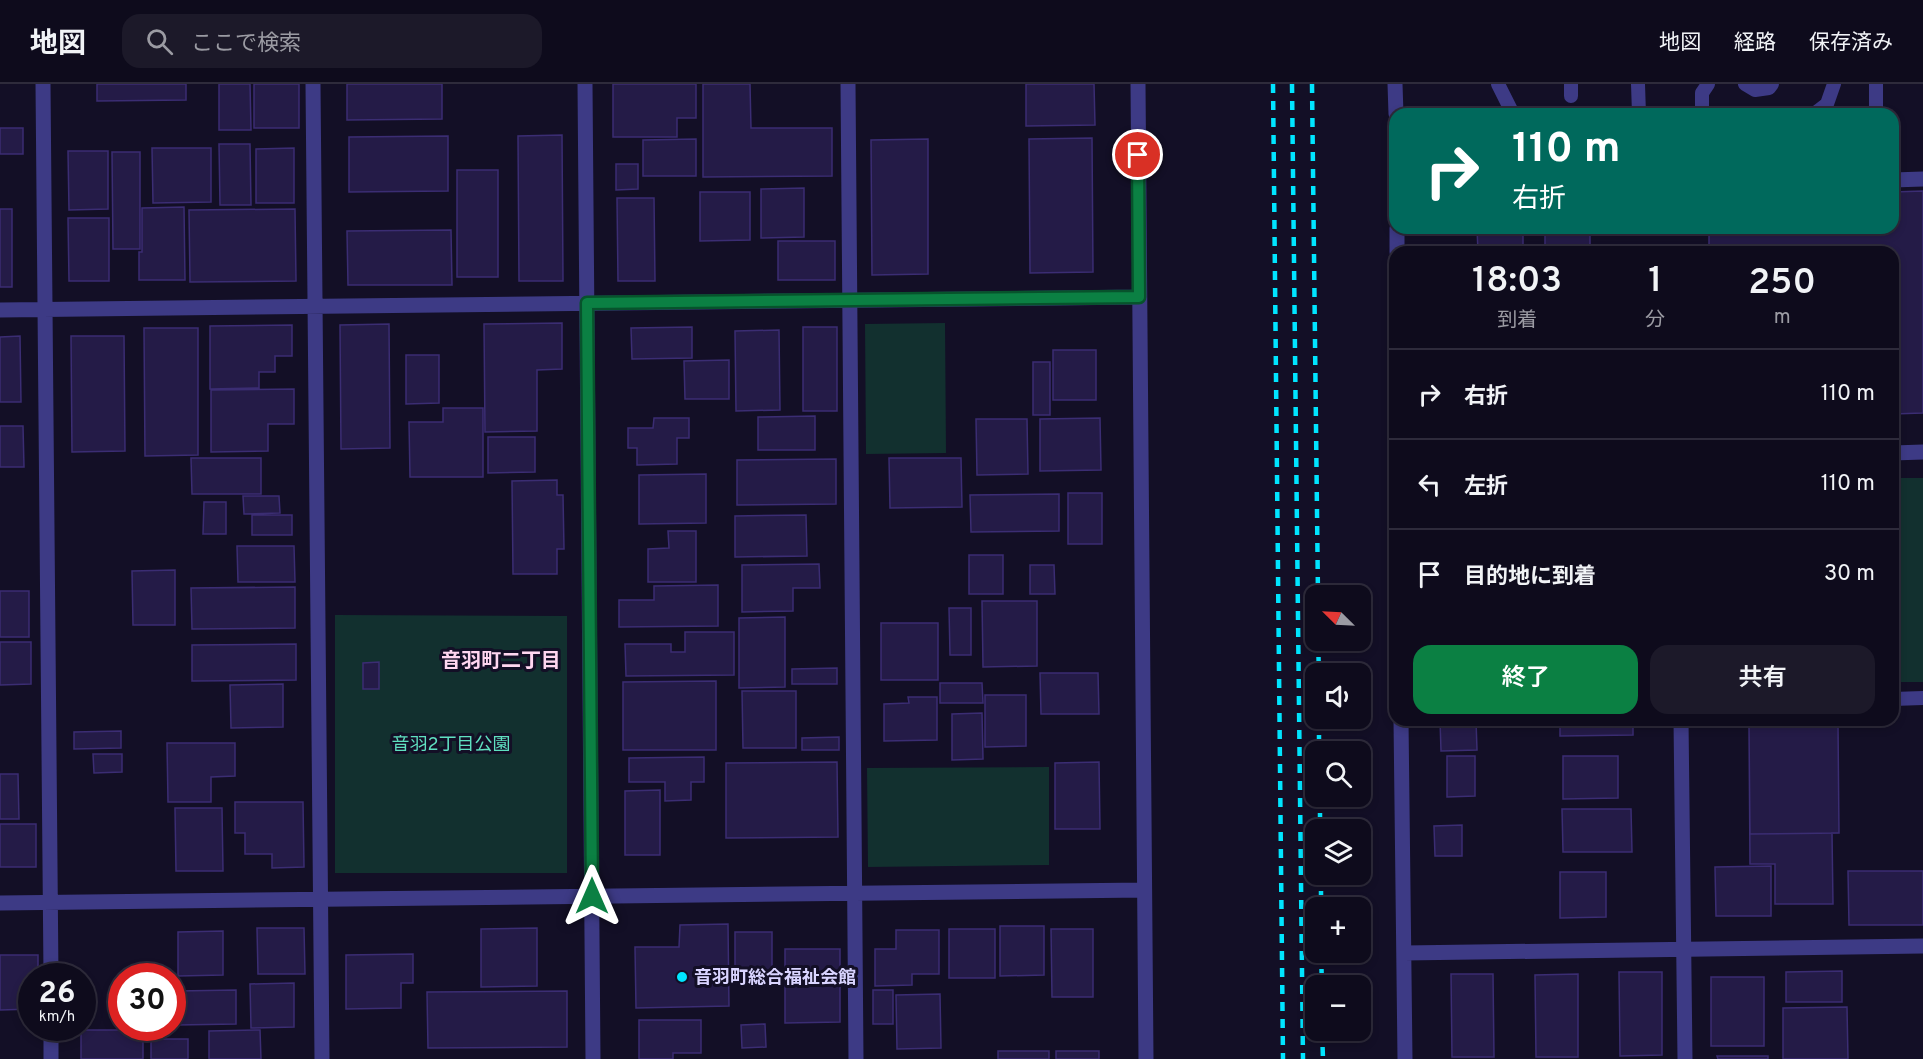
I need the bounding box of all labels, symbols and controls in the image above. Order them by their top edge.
search box [122,14,542,68]
icon: search [143,25,176,58]
text: 地図 [30,27,86,63]
text: 地図 [1659,30,1701,57]
text: 経路 [1734,30,1776,57]
text: 保存済み [1809,30,1893,57]
text: ここで検索 [191,31,301,58]
text: 110 m [1512,124,1621,177]
pin [1112,129,1163,180]
icon: right [1413,132,1491,210]
icon: arrive [1121,138,1154,171]
text: 右折 [1512,183,1566,217]
text: 18:03 [1472,259,1562,305]
text: 1 [1648,259,1662,305]
text: 250 [1748,261,1816,307]
text: m [1774,305,1791,331]
text: 到着 [1497,308,1537,334]
text: 分 [1645,308,1665,334]
icon: right [1413,378,1446,411]
text: 110 m [1821,381,1875,408]
text: 右折 [1464,384,1508,411]
icon: left [1413,468,1446,501]
text: 110 m [1821,471,1875,498]
text: 左折 [1464,474,1508,501]
icon: arrive [1413,558,1446,591]
text: 30 m [1824,561,1875,588]
text: 目的地に到着 [1464,564,1596,591]
north arrow [1305,585,1371,651]
map controls [1305,585,1371,1041]
button: 終了 [1413,645,1638,714]
button: 共有 [1650,645,1875,714]
district label: 音羽町二丁目 [441,649,561,675]
button: sound [1305,663,1371,729]
park label: 音羽2丁目公園 [391,734,511,757]
button: search [1305,741,1371,807]
button: layers [1305,819,1371,885]
position arrow [560,864,624,928]
button: + [1305,897,1371,963]
speed limit sign: 30 [108,963,186,1041]
place label: 音羽町総合福祉会館 [694,967,856,990]
marker: 音羽町総合福祉会館 [675,970,689,984]
button: − [1305,975,1371,1041]
text: 26 [39,976,75,1013]
text: km/h [39,1008,75,1027]

